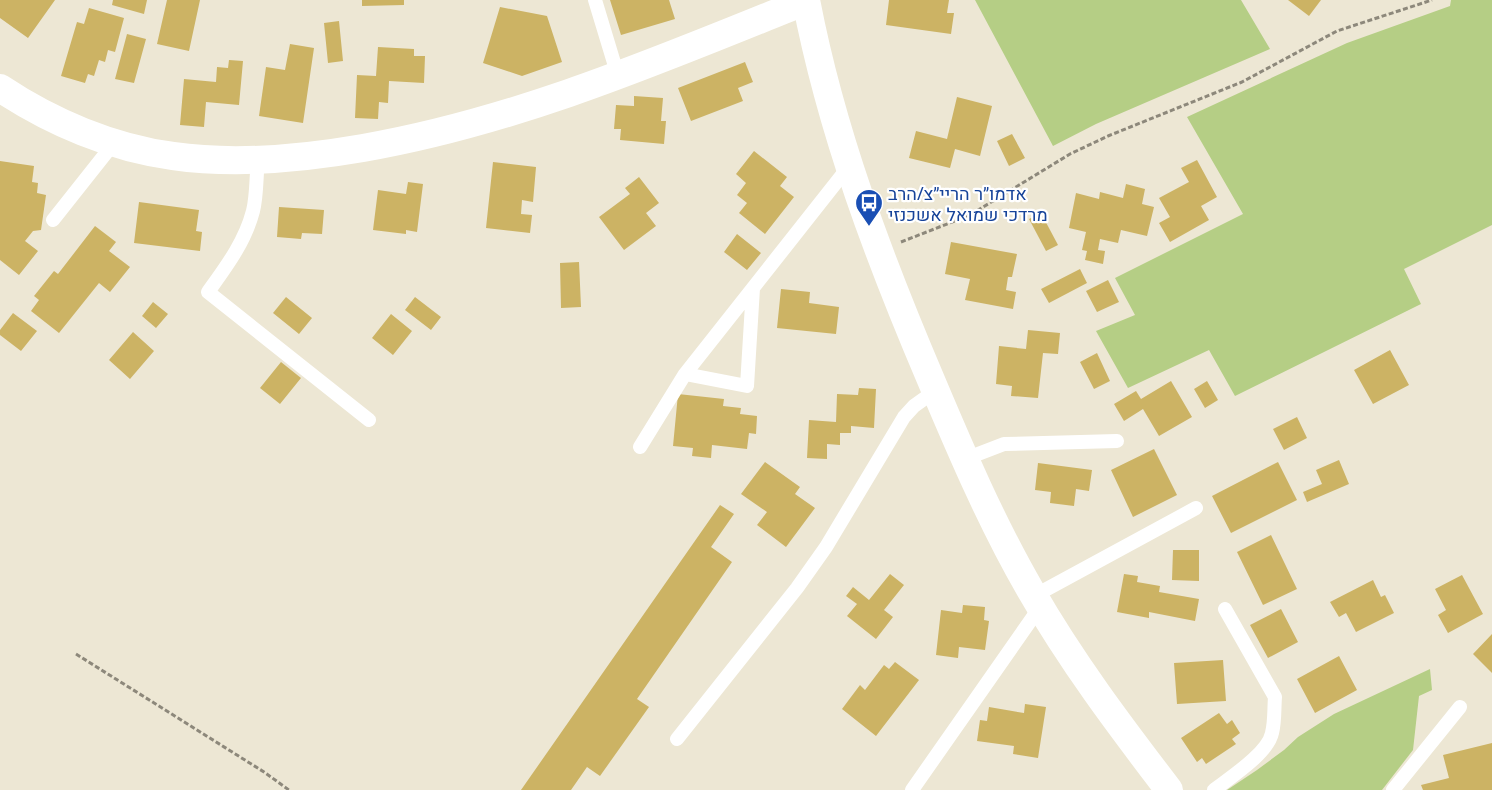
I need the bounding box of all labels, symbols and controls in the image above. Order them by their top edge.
place label: אדמו״ר הריי״צ/הרב מרדכי שמואל אשכנזי [888,181,1048,226]
bus stop icon: אדמו״ר הריי״צ/הרב מרדכי שמואל אשכנזי [854,188,884,227]

